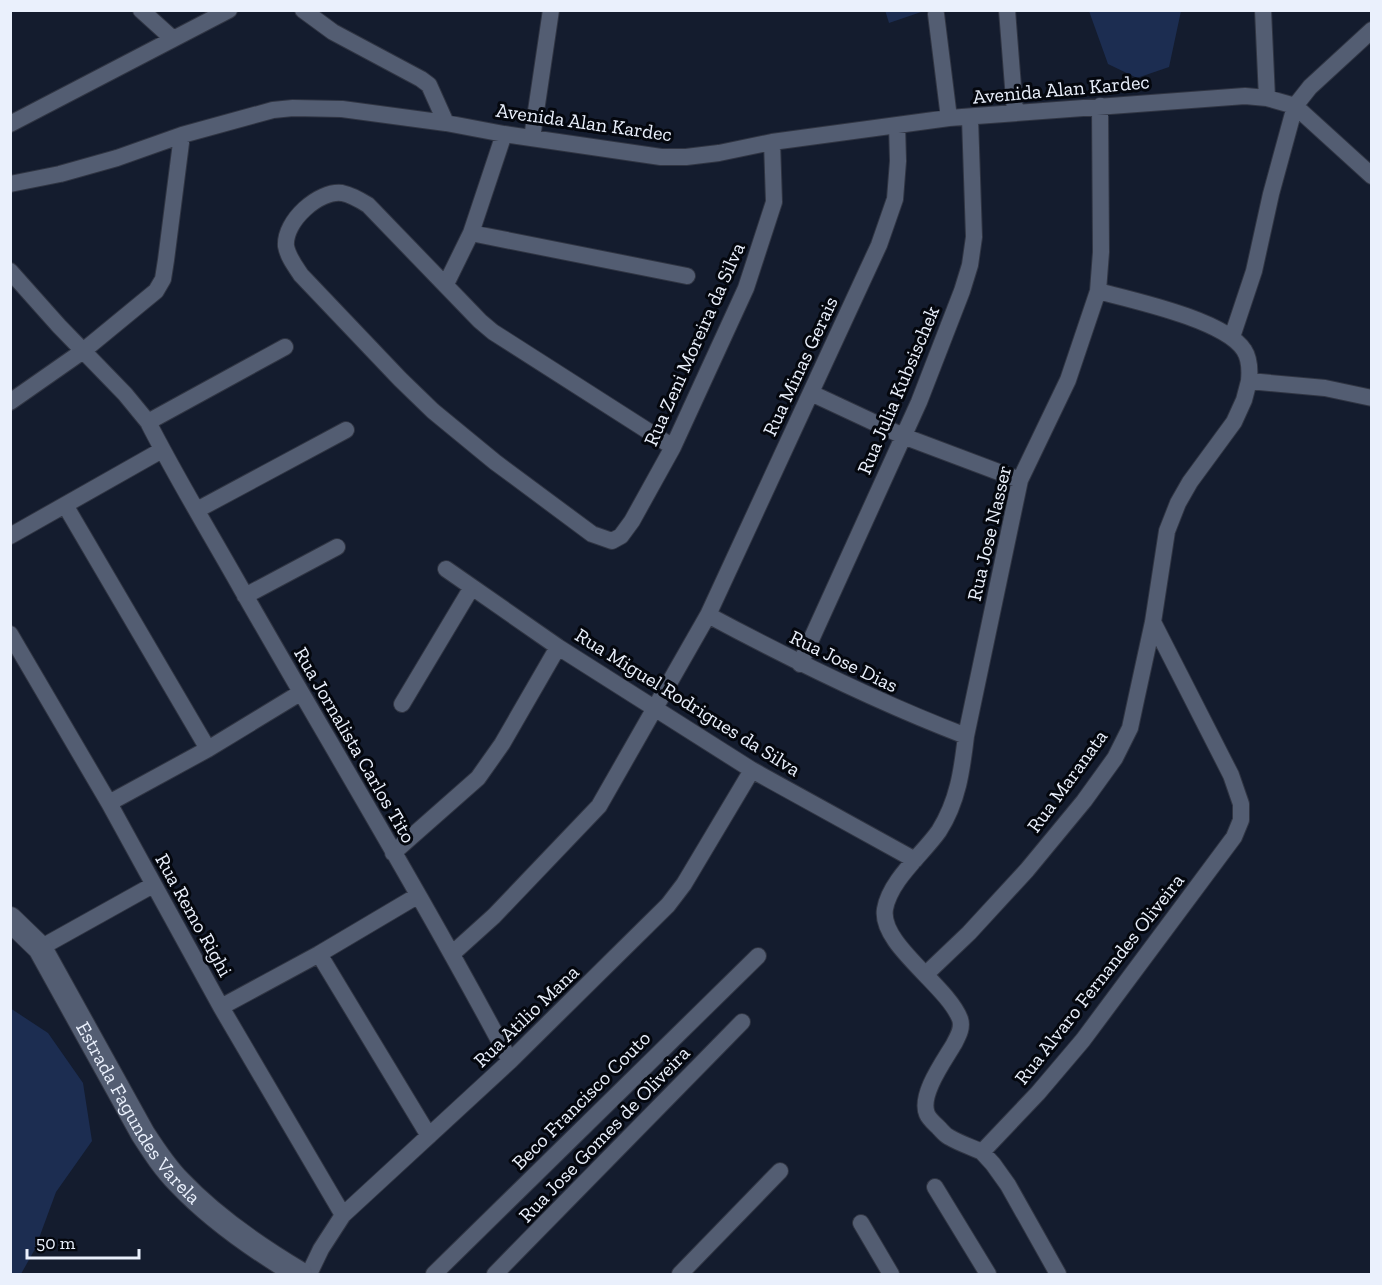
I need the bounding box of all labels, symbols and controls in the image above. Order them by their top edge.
street label: Avenida Alan Kardec [972,69,1150,109]
street label: Avenida Alan Kardec [494,98,674,146]
street label: Rua Zeni Moreira da Silva [638,238,750,449]
street label: Rua Minas Gerais [757,292,843,440]
street label: Rua Julia Kubsischek [852,302,945,478]
street label: Rua Jose Nasser [962,463,1016,603]
street label: Rua Miguel Rodrigues da Silva [571,623,805,782]
street label: Rua Jose Dias [786,625,902,697]
street label: Rua Jornalista Carlos Tito [289,643,421,847]
street label: Rua Maranata [1022,725,1113,837]
street label: Rua Remo Righi [150,849,238,981]
street label: Rua Alvaro Fernandes Oliveira [1009,869,1189,1089]
street label: Rua Atilio Mana [468,960,584,1072]
street label: Estrada Fagundes Varela [71,1017,206,1209]
street label: Beco Francisco Couto [507,1026,655,1174]
street label: Rua Jose Gomes de Oliveira [513,1041,695,1227]
scale bar [27,1222,140,1260]
text: 50 m [36,1232,76,1254]

